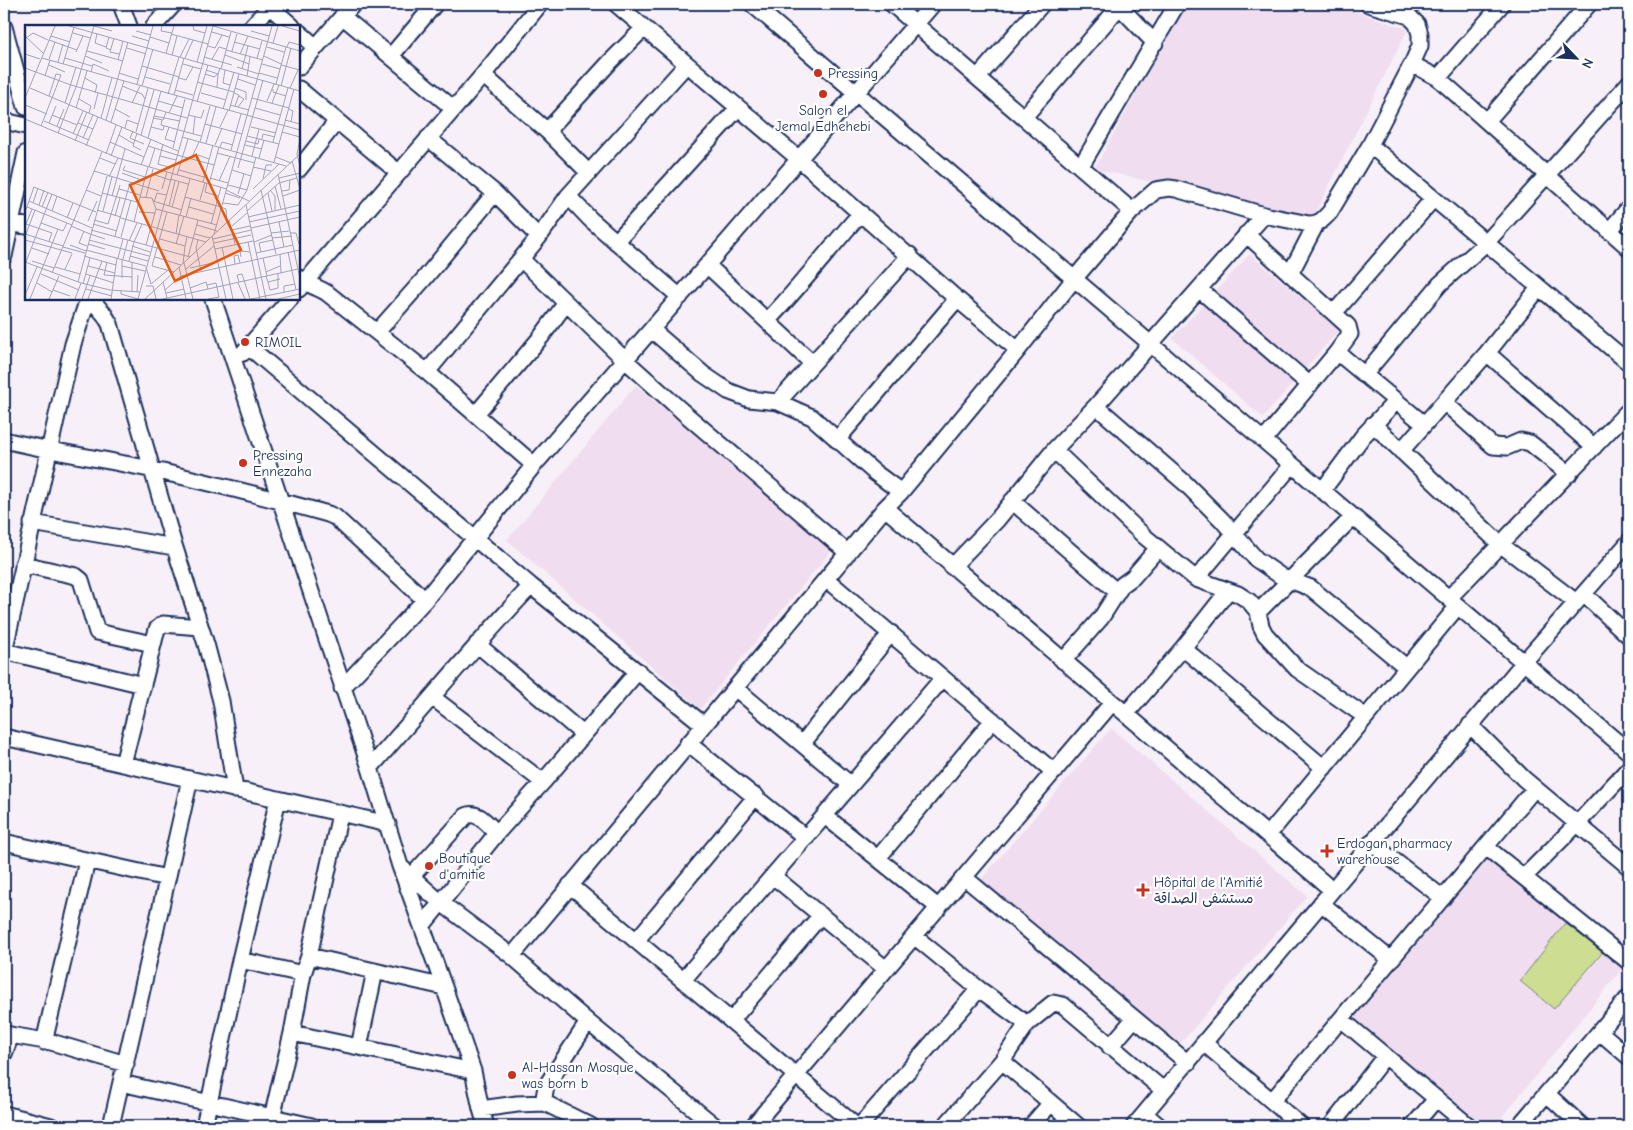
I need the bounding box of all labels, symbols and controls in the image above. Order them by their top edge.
inset map [25,25,300,300]
north arrow [1550,32,1600,82]
text: N [1578,56,1597,71]
place label: Pressing [828,65,878,82]
marker: Pressing [812,67,824,79]
marker: Salon el Jemal Edhehebi [817,88,829,100]
place label: Salon el Jemal Edhehebi [775,102,871,135]
place label: RIMOIL [255,334,302,351]
marker: RIMOIL [239,336,251,348]
place label: Pressing Ennezaha [253,447,312,480]
marker: Pressing Ennezaha [237,457,249,469]
place label: Erdogan pharmacy warehouse [1337,835,1453,868]
marker: Erdogan pharmacy warehouse [1321,845,1333,857]
place label: Boutique d'amitie [439,850,491,883]
marker: Boutique d'amitie [423,860,435,872]
place label: Hôpital de l'Amitié مستشفى الصداقة [1154,874,1263,907]
marker: Hôpital de l'Amitié مستشفى الصداقة [1136,883,1150,897]
place label: Al-Hassan Mosque was born b [522,1059,634,1092]
marker: Al-Hassan Mosque was born b [506,1069,518,1081]

